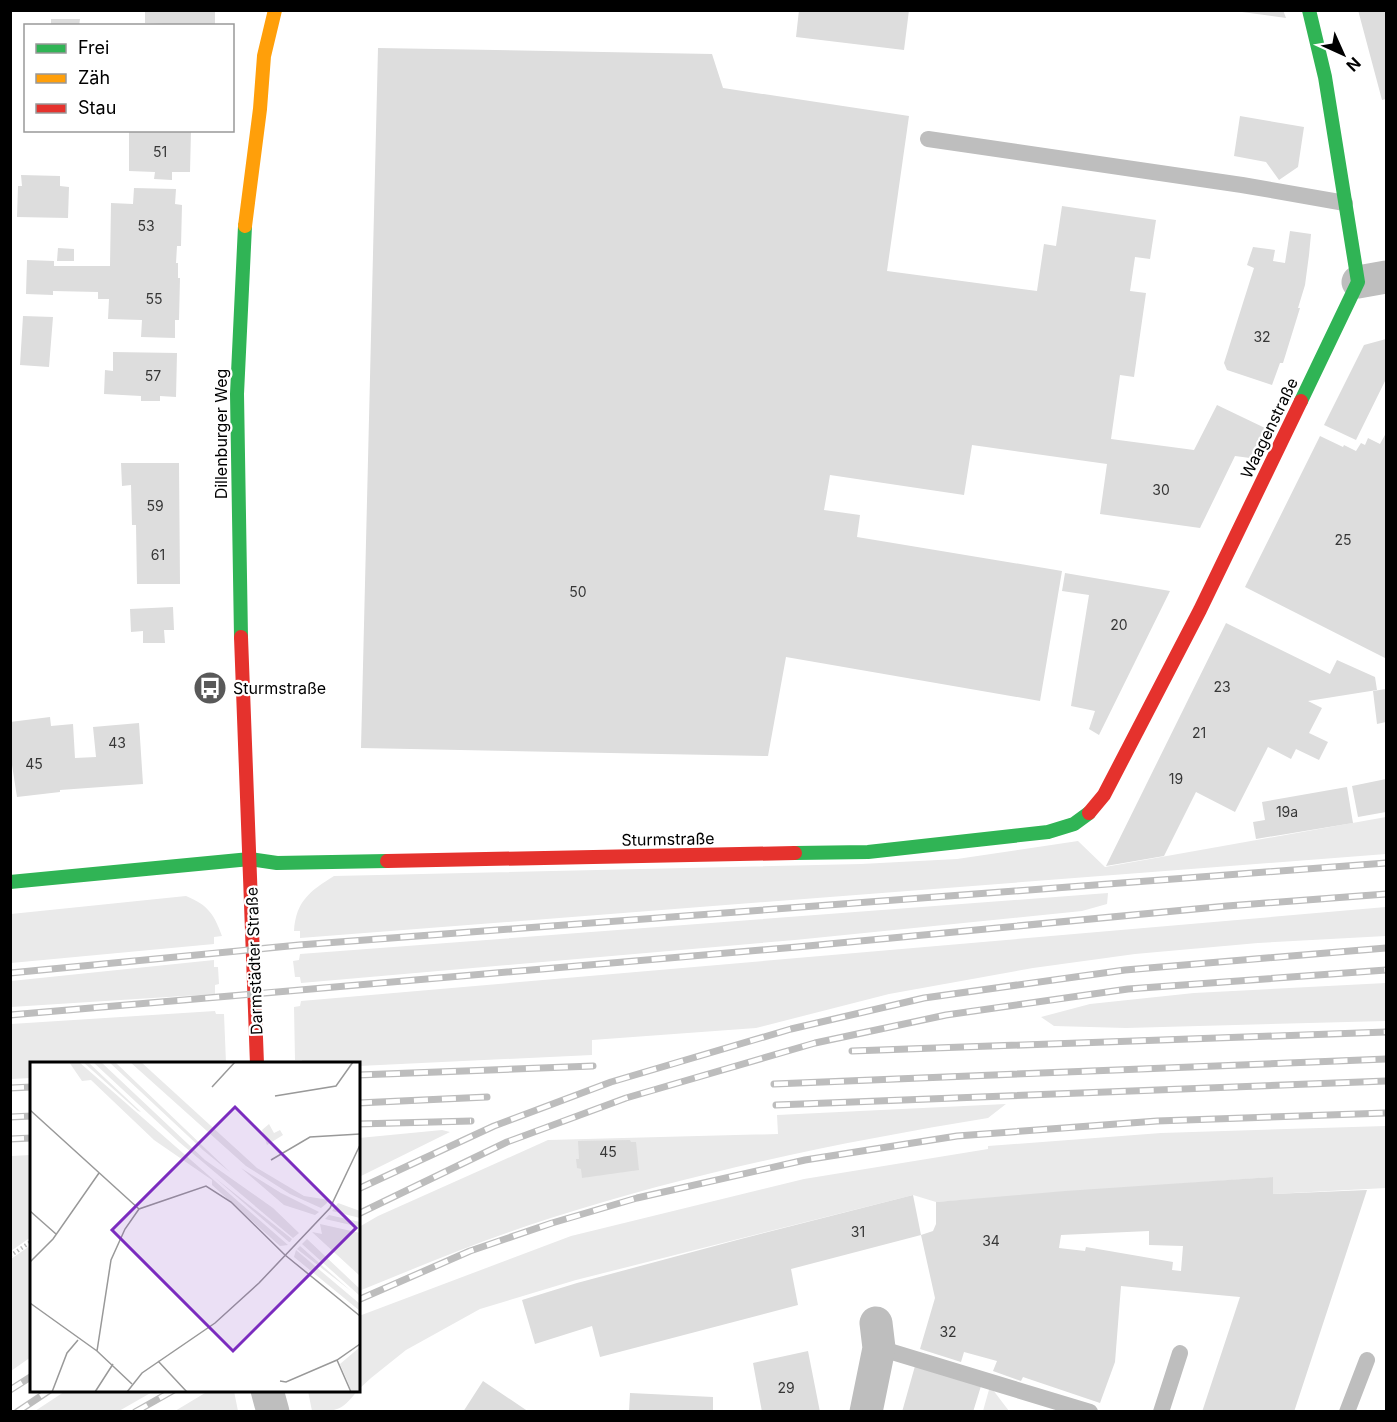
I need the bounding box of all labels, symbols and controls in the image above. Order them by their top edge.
legend [24,24,234,132]
north arrow [1313,24,1373,84]
text: Frei [78,37,109,58]
text: N [1342,53,1365,76]
text: Zäh [78,67,110,88]
text: Stau [78,97,116,118]
house number: 51 [153,143,167,160]
house number: 53 [137,217,155,234]
house number: 55 [145,290,163,307]
house number: 32 [1253,328,1271,345]
house number: 57 [145,367,161,384]
street label: Dillenburger Weg [211,369,231,499]
street label: Waagenstraße [1236,374,1302,482]
house number: 30 [1152,481,1170,498]
house number: 59 [146,497,164,514]
house number: 25 [1334,531,1352,548]
house number: 61 [151,546,165,563]
house number: 50 [569,583,587,600]
house number: 20 [1110,616,1128,633]
bus stop icon: Sturmstraße [192,670,228,706]
place label: Sturmstraße [233,678,326,698]
house number: 23 [1213,678,1231,695]
house number: 21 [1192,724,1206,741]
house number: 43 [108,734,126,751]
house number: 45 [25,755,43,772]
house number: 19 [1169,770,1183,787]
house number: 19a [1276,803,1298,820]
street label: Sturmstraße [621,828,715,850]
street label: Darmstädter Straße [241,887,267,1035]
inset map [30,1062,360,1392]
house number: 45 [599,1143,617,1160]
house number: 31 [851,1223,865,1240]
house number: 34 [982,1232,1000,1249]
house number: 32 [939,1323,957,1340]
house number: 29 [777,1379,795,1396]

